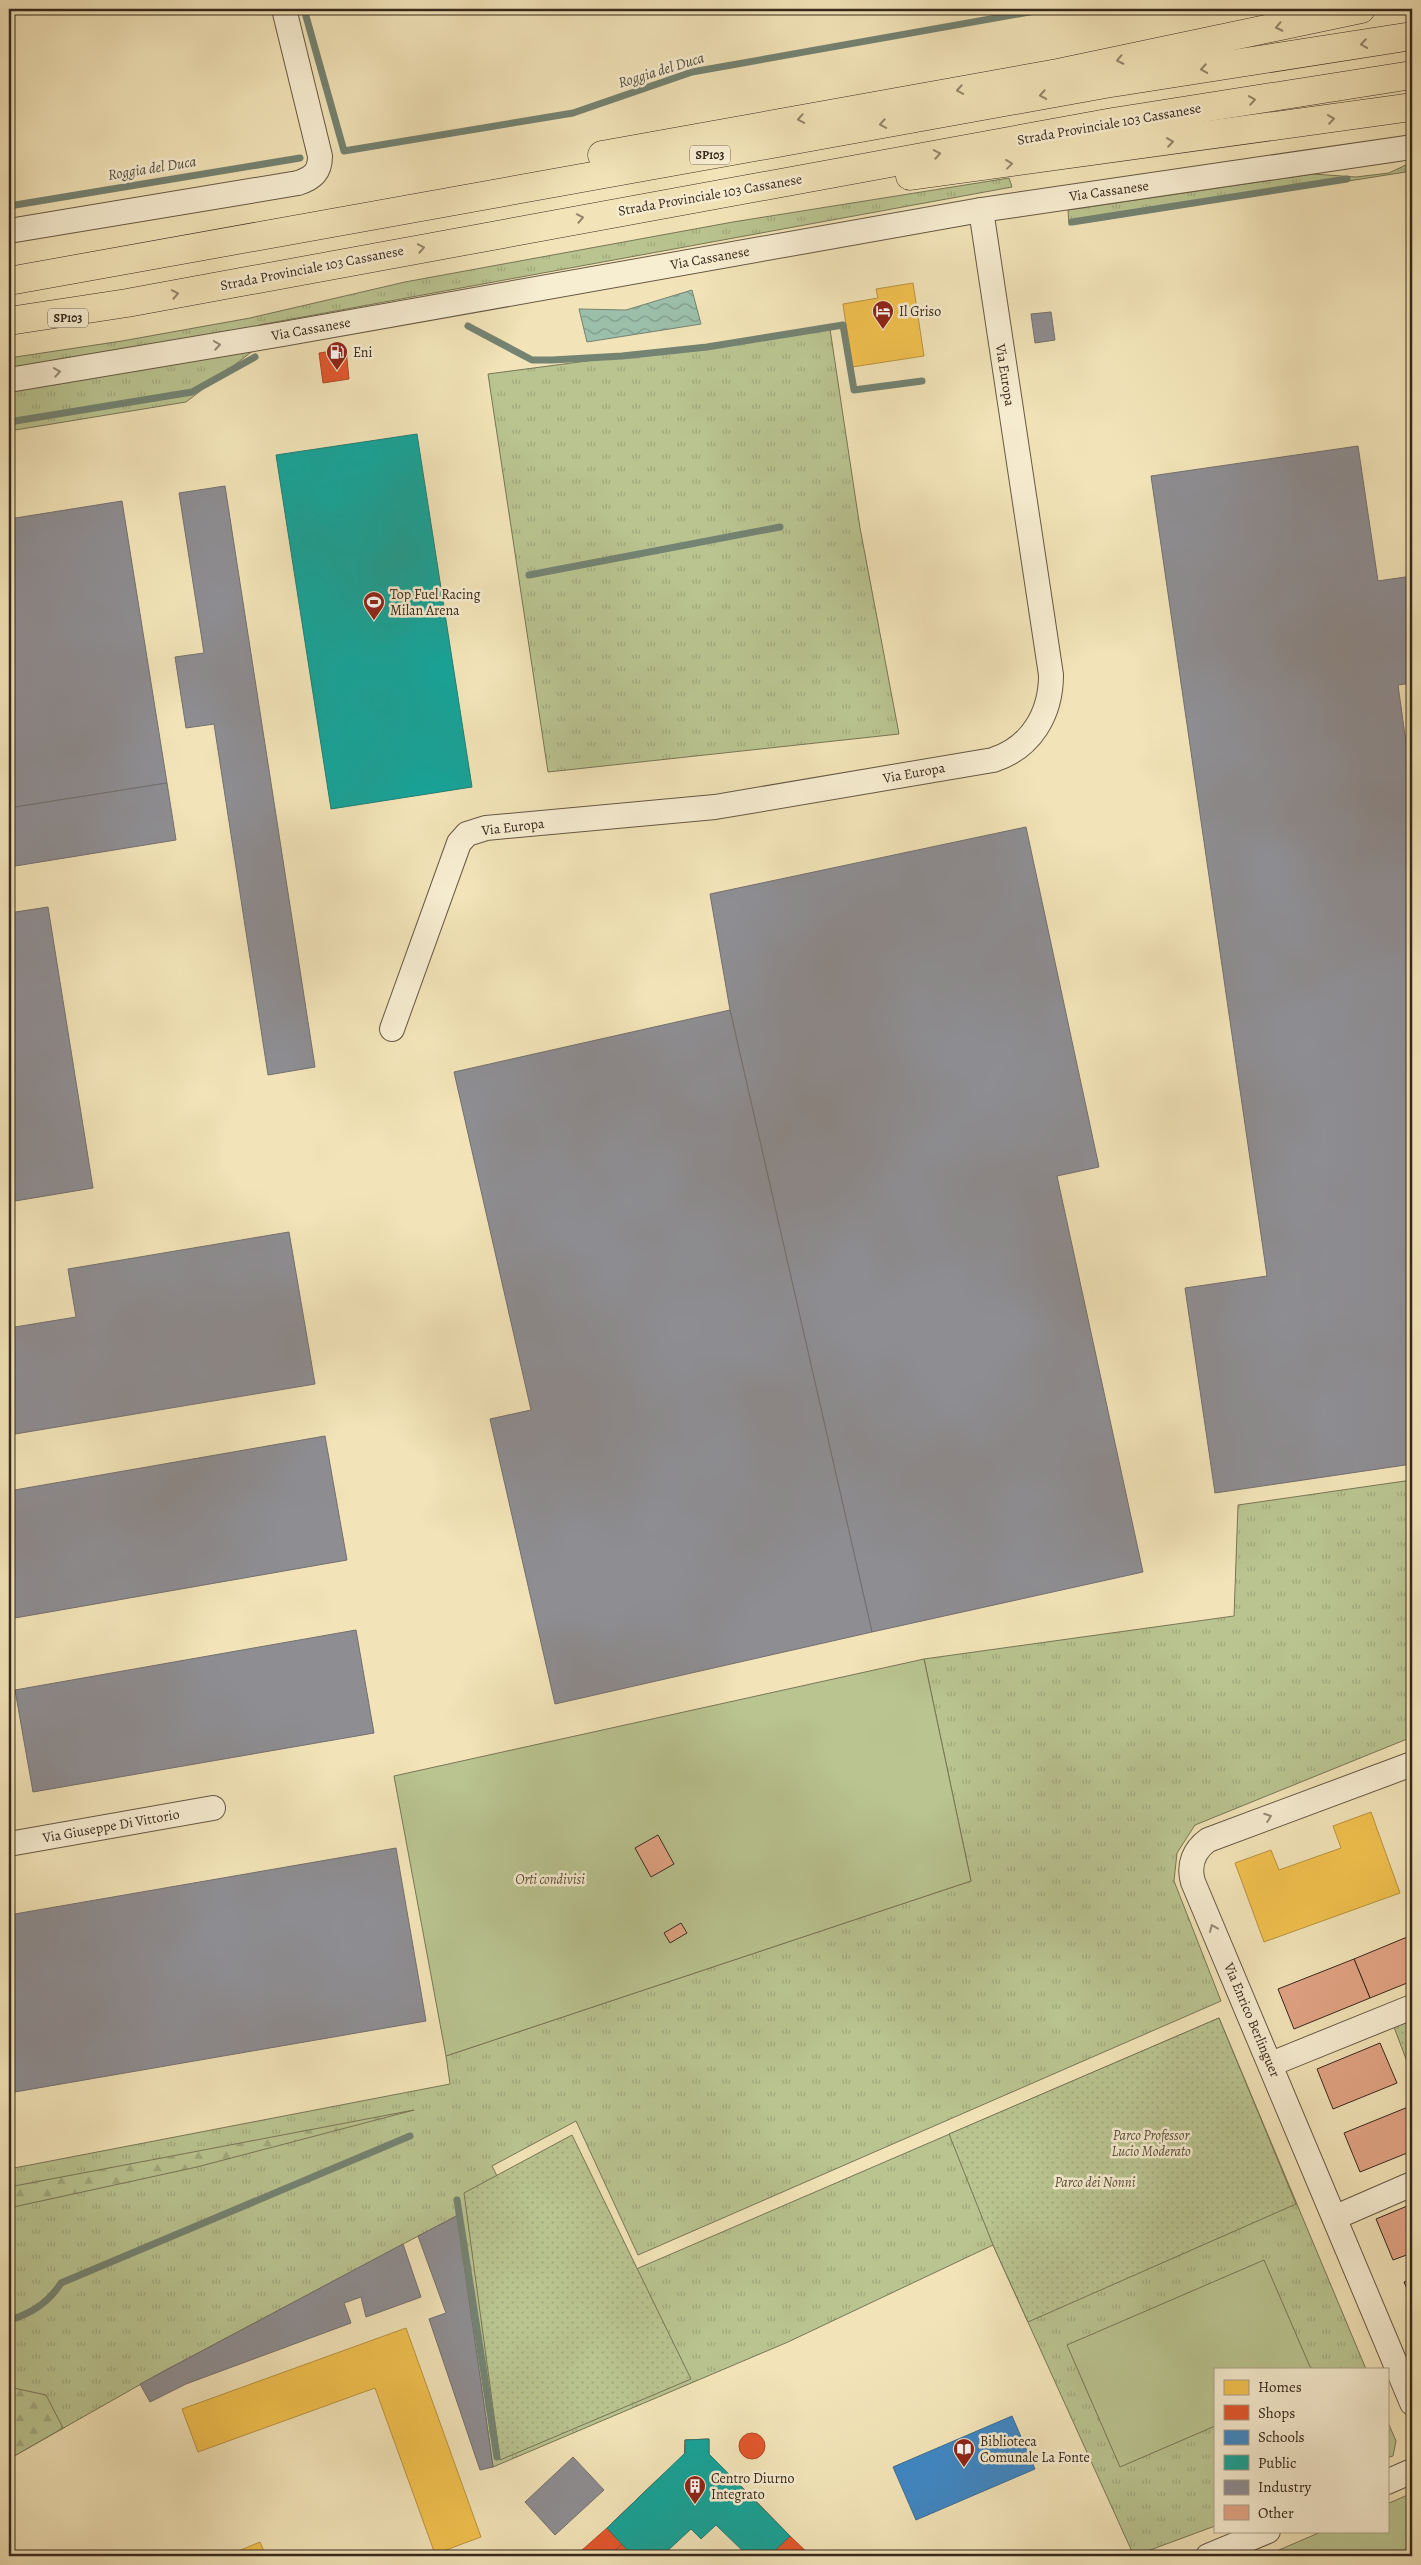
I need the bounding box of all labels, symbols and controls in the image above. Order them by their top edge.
one-way arrow [1275,21,1284,31]
one-way arrow [1360,38,1368,48]
water label: Roggia del Duca [615,47,707,93]
one-way arrow [1116,54,1124,64]
one-way arrow [1199,63,1208,73]
one-way arrow [956,85,965,95]
one-way arrow [1039,90,1048,100]
one-way arrow [1248,96,1257,106]
street label: Strada Provinciale 103 Cassanese [1015,98,1203,150]
one-way arrow [796,114,805,124]
one-way arrow [1327,114,1335,125]
one-way arrow [879,118,888,128]
one-way arrow [1166,137,1174,147]
road number: SP103 [690,146,730,164]
one-way arrow [932,149,941,159]
water label: Roggia del Duca [106,151,198,185]
one-way arrow [1005,159,1013,170]
street label: Strada Provinciale 103 Cassanese [616,169,804,221]
street label: Via Cassanese [1067,176,1150,206]
one-way arrow [576,214,585,224]
street label: Strada Provinciale 103 Cassanese [219,241,405,295]
street label: Via Cassanese [668,242,751,274]
one-way arrow [416,244,425,254]
one-way arrow [171,289,179,300]
hotel icon: Il Griso [871,299,895,330]
place label: Il Griso [899,302,941,321]
road number: SP103 [48,308,88,328]
street label: Via Cassanese [269,313,352,345]
fuel station icon: Eni [325,340,349,371]
one-way arrow [213,341,222,351]
street label: Via Europa [991,341,1019,408]
place label: Eni [353,343,373,362]
one-way arrow [52,367,61,377]
place label: Top Fuel Racing Milan Arena [390,585,481,620]
sports icon: Top Fuel Racing Milan Arena [362,590,386,621]
street label: Via Europa [880,758,947,788]
street label: Via Europa [480,814,546,840]
street label: Via Giuseppe Di Vittorio [40,1805,181,1848]
one-way arrow [1264,1813,1272,1823]
park label: Orti condivisi [515,1870,585,1889]
one-way arrow [1208,1924,1219,1933]
street label: Via Enrico Berlinguer [1219,1959,1285,2081]
park label: Parco Professor Lucio Moderato [1111,2126,1191,2161]
park label: Parco dei Nonni [1055,2173,1136,2192]
legend [1214,2368,1388,2532]
text: Homes [1258,2377,1302,2397]
text: Shops [1258,2403,1295,2423]
text: Schools [1258,2427,1305,2447]
place label: Biblioteca Comunale La Fonte [980,2432,1090,2467]
library icon: Biblioteca Comunale La Fonte [952,2437,976,2468]
text: Public [1258,2453,1296,2473]
place label: Centro Diurno Integrato [711,2469,794,2504]
building icon: Centro Diurno Integrato [683,2474,707,2505]
text: Industry [1258,2477,1312,2497]
text: Other [1258,2503,1294,2523]

